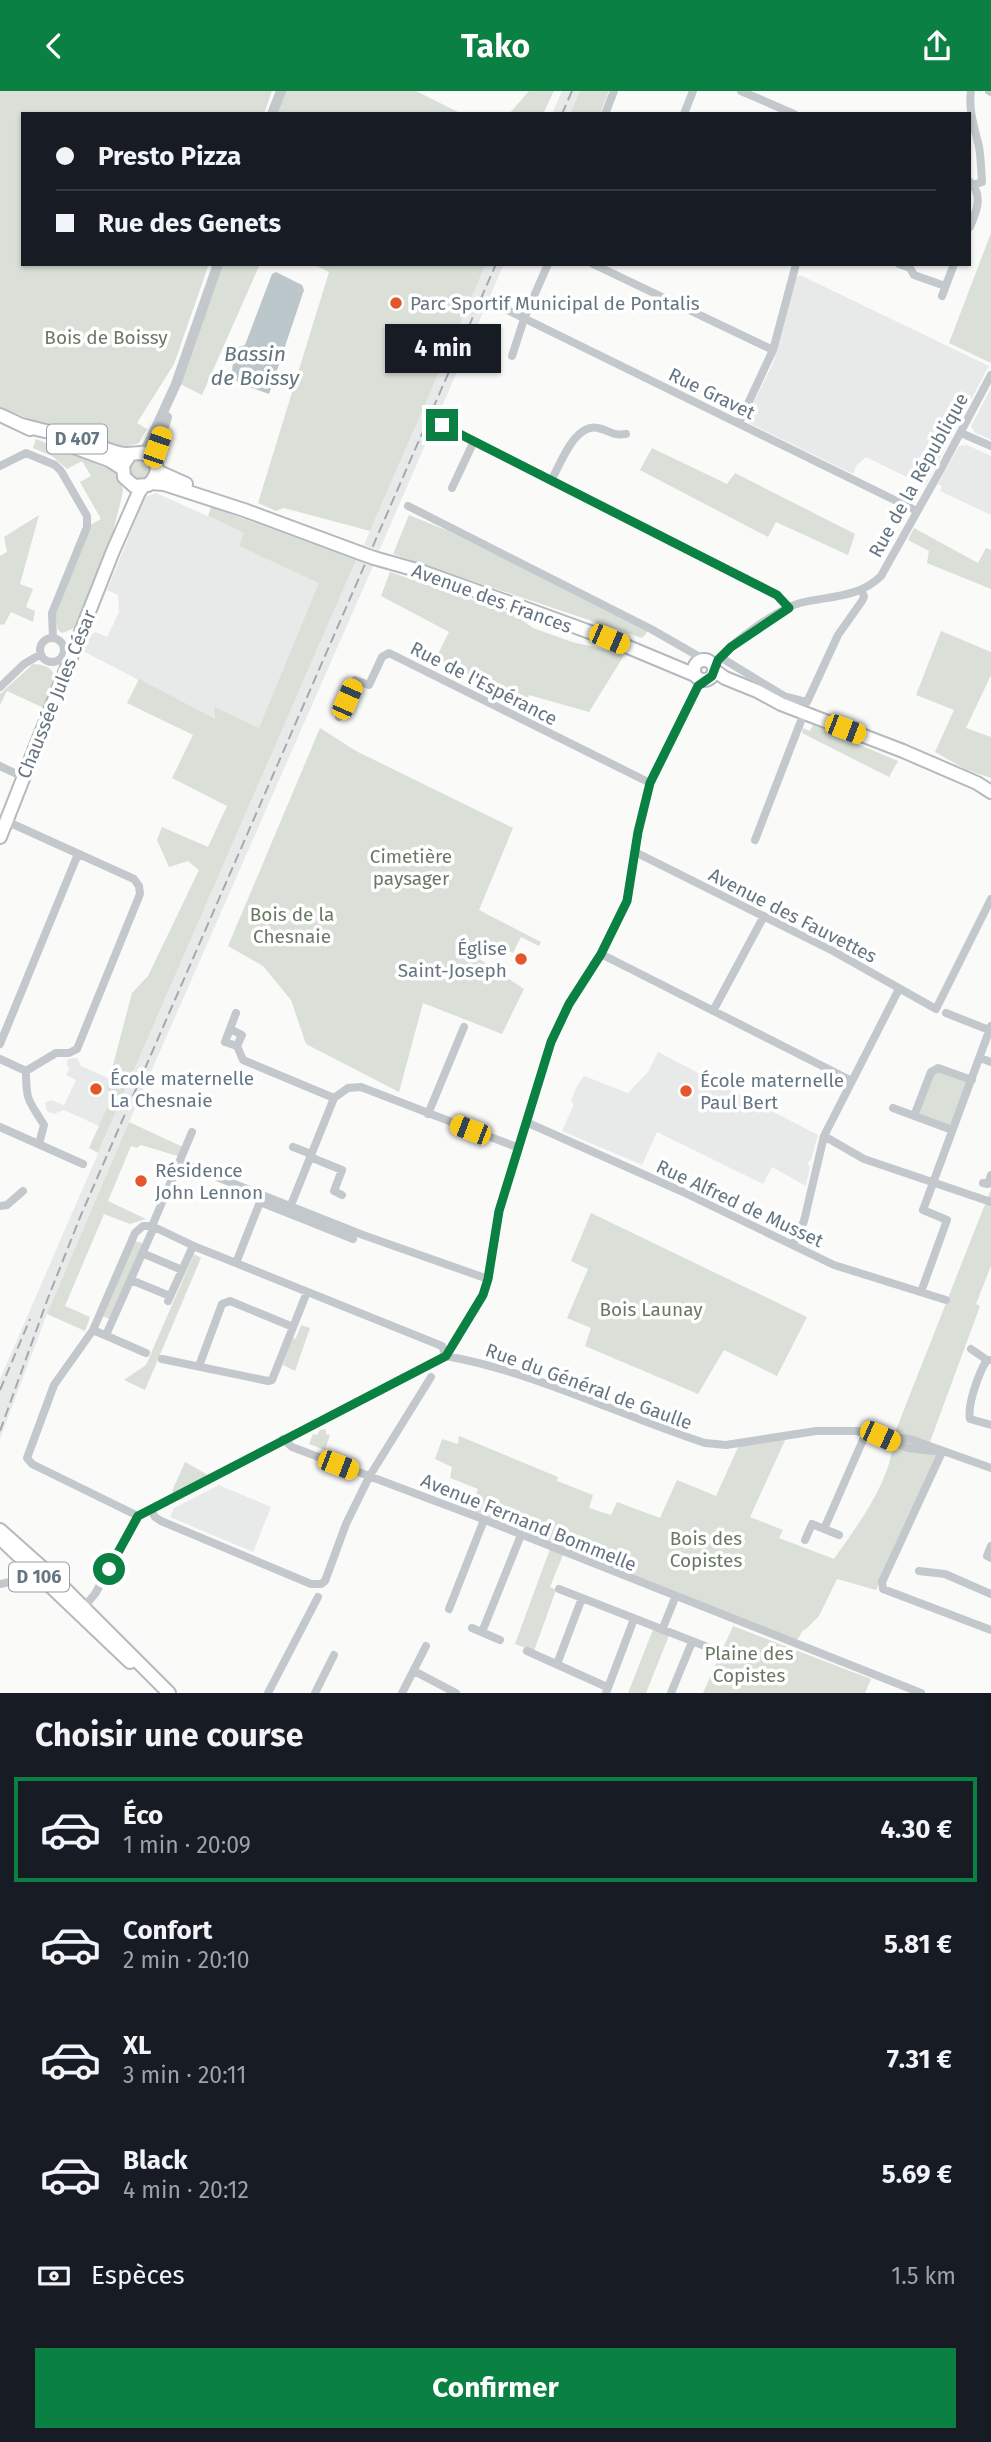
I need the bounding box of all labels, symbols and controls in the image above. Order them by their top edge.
icon: back [35,27,73,65]
text: Tako [461,27,530,65]
icon: share [918,27,956,65]
text: Presto Pizza [98,141,241,172]
text: Rue des Genets [98,208,281,239]
place label: Parc Sportif Municipal de Pontalis [410,292,700,315]
marker: Parc Sportif Municipal de Pontalis [388,295,404,311]
callout: 4 min [384,323,500,373]
park label: Bois de Boissy [44,326,168,349]
text: 4 min [414,334,472,362]
water label: Bassin de Boissy [211,341,300,391]
street label: Rue Gravet [665,363,759,424]
street label: Rue de la République [864,389,973,561]
route end [426,409,458,441]
car [141,424,174,470]
road number: D 407 [47,425,107,453]
street label: Avenue des Frances [409,559,575,638]
street label: Chaussée Jules César [12,606,101,782]
car [586,621,633,657]
street label: Rue de l'Espérance [406,636,561,730]
car [329,676,366,722]
car [822,712,869,746]
park label: Cimetière paysager [370,845,452,890]
street label: Avenue des Fauvettes [705,863,881,968]
park label: Bois de la Chesnaie [250,903,334,948]
place label: Église Saint-Joseph [398,937,507,982]
marker: Église Saint-Joseph [513,951,529,967]
place label: École maternelle La Chesnaie [110,1067,254,1112]
place label: École maternelle Paul Bert [700,1069,844,1114]
marker: École maternelle La Chesnaie [88,1081,104,1097]
marker: École maternelle Paul Bert [678,1083,694,1099]
car [447,1113,494,1147]
street label: Rue Alfred de Musset [653,1155,827,1252]
place label: Résidence John Lennon [155,1159,263,1204]
marker: Résidence John Lennon [133,1173,149,1189]
park label: Bois Launay [599,1298,703,1321]
street label: Rue du Général de Gaulle [482,1338,695,1435]
car [857,1418,904,1454]
car [315,1448,362,1482]
street label: Avenue Fernand Bommelle [418,1469,640,1576]
park label: Bois des Copistes [670,1527,742,1572]
route start [93,1553,125,1585]
road number: D 106 [9,1562,69,1591]
park label: Plaine des Copistes [704,1642,794,1687]
text: Choisir une course [35,1716,303,1754]
icon: car [39,1798,102,1861]
text: Éco [123,1800,163,1831]
text: 4.30 € [880,1814,952,1845]
text: 1 min · 20:09 [123,1831,251,1859]
icon: car [39,1913,102,1976]
text: Confort [123,1915,212,1946]
text: 5.81 € [884,1929,952,1960]
text: 2 min · 20:10 [123,1946,249,1974]
icon: car [39,2028,102,2091]
text: XL [123,2030,151,2061]
text: 7.31 € [887,2044,952,2075]
text: 3 min · 20:11 [123,2061,246,2089]
icon: car [39,2143,102,2206]
text: Black [123,2145,188,2176]
text: 5.69 € [882,2159,952,2190]
text: 4 min · 20:12 [123,2176,249,2204]
icon: cash [35,2257,73,2295]
text: Espèces [91,2260,185,2291]
text: 1.5 km [891,2262,956,2290]
button: Confirmer [35,2348,956,2428]

